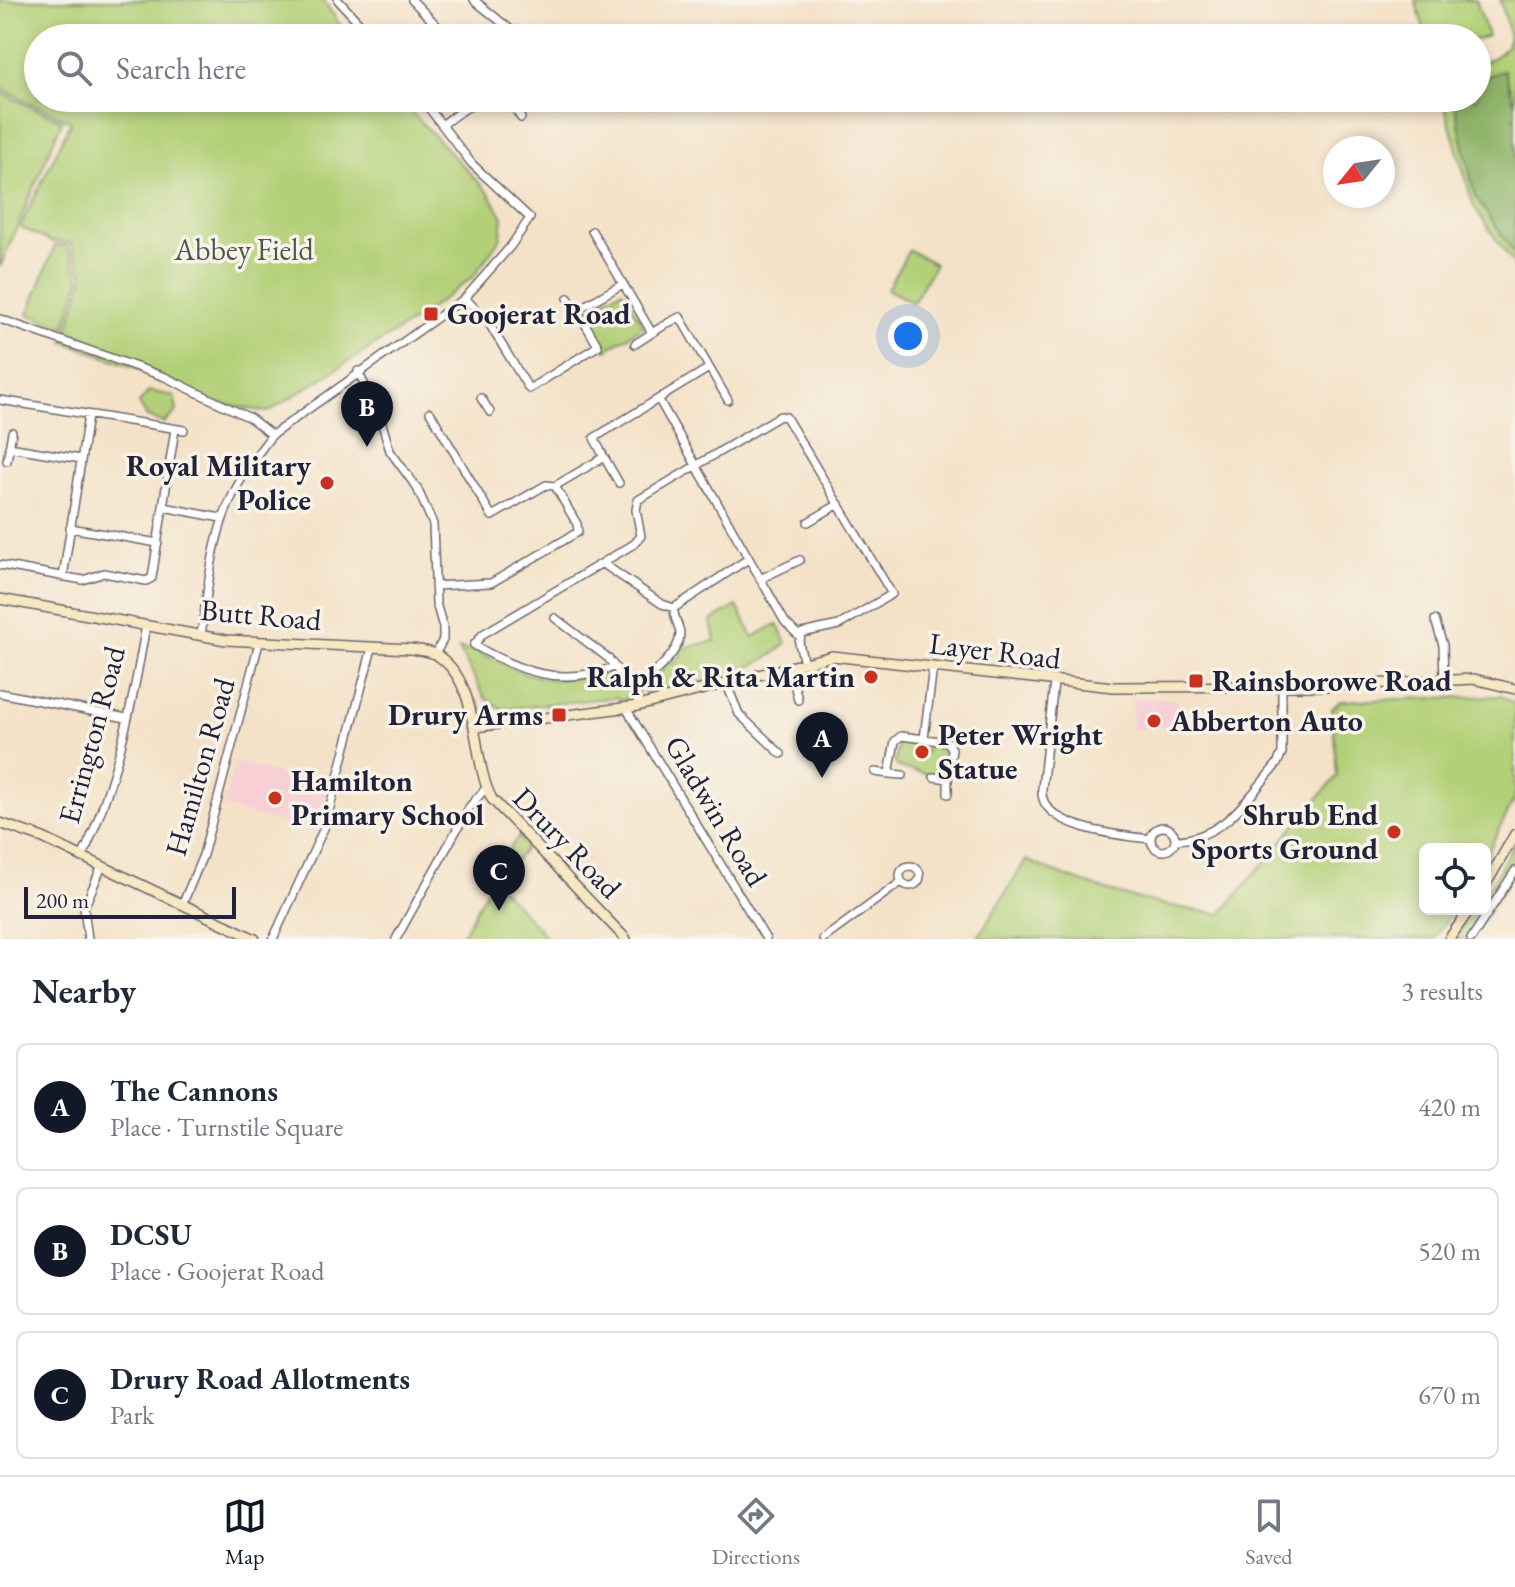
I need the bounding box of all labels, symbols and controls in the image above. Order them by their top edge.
search box [24,24,1491,112]
icon: search [52,46,96,90]
text: Search here [116,49,246,88]
north arrow [1323,136,1395,208]
park label: Abbey Field [173,230,314,269]
place label: Goojerat Road [447,294,631,333]
marker: Goojerat Road [422,305,440,323]
your location [888,316,928,356]
pin: B [341,381,393,447]
place label: Royal Military Police [126,446,312,519]
marker: Royal Military Police [318,474,336,492]
street label: Butt Road [199,590,324,639]
street label: Layer Road [927,623,1064,678]
street label: Errington Road [49,641,134,828]
place label: Ralph & Rita Martin [587,657,855,696]
place label: Rainsborowe Road [1212,661,1452,700]
marker: Ralph & Rita Martin [862,668,880,686]
marker: Rainsborowe Road [1187,672,1205,690]
street label: Hamilton Road [156,673,244,860]
place label: Drury Arms [388,695,543,734]
place label: Abberton Auto [1169,701,1363,740]
marker: Drury Arms [550,706,568,724]
pin: A [796,712,848,778]
marker: Abberton Auto [1145,712,1163,730]
place label: Peter Wright Statue [938,715,1104,788]
street label: Gladwin Road [656,728,777,894]
marker: Peter Wright Statue [913,743,931,761]
place label: Hamilton Primary School [291,761,485,834]
street label: Drury Road [505,779,631,907]
marker: Hamilton Primary School [266,789,284,807]
place label: Shrub End Sports Ground [1192,795,1378,868]
marker: Shrub End Sports Ground [1385,823,1403,841]
map controls [1419,843,1491,915]
button: locate [1419,843,1491,915]
pin: C [473,845,525,911]
scale bar [24,883,236,919]
text: 200 m [36,886,89,915]
text: Nearby [32,969,136,1013]
text: 3 results [1402,974,1483,1008]
text: The Cannons [110,1071,278,1110]
text: A [51,1090,69,1124]
text: 420 m [1418,1090,1481,1124]
text: Place · Turnstile Square [110,1110,343,1144]
text: DCSU [110,1215,192,1254]
text: B [52,1234,68,1268]
text: 520 m [1418,1234,1481,1268]
text: Place · Goojerat Road [110,1254,324,1288]
text: Drury Road Allotments [110,1359,410,1398]
text: C [51,1378,69,1412]
text: 670 m [1418,1378,1481,1412]
text: Park [110,1398,154,1432]
tab: Map [223,1494,267,1571]
tab: Directions [712,1494,800,1571]
tab: Saved [1245,1494,1292,1571]

